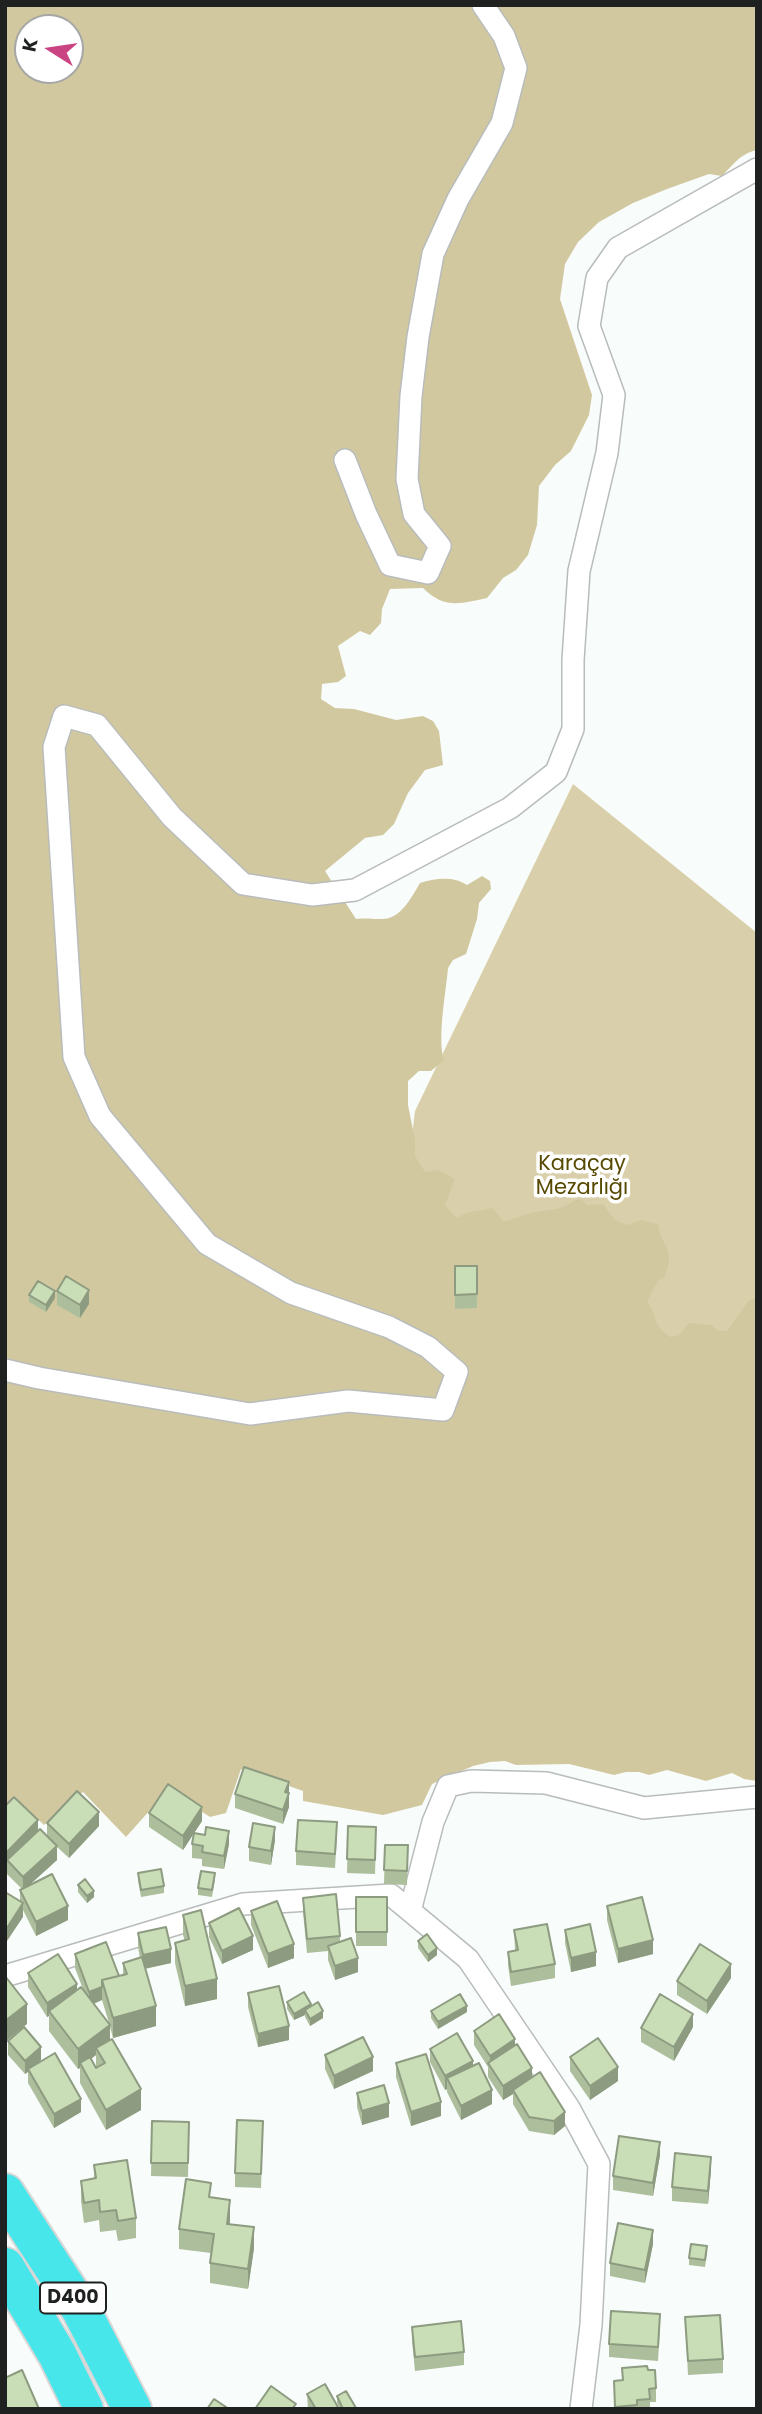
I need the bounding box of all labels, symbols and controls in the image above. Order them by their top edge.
north arrow [14,14,84,84]
text: K [15,36,45,54]
park label: Karaçay Mezarlığı [536,1152,628,1202]
road number: D400 [40,2282,106,2314]

